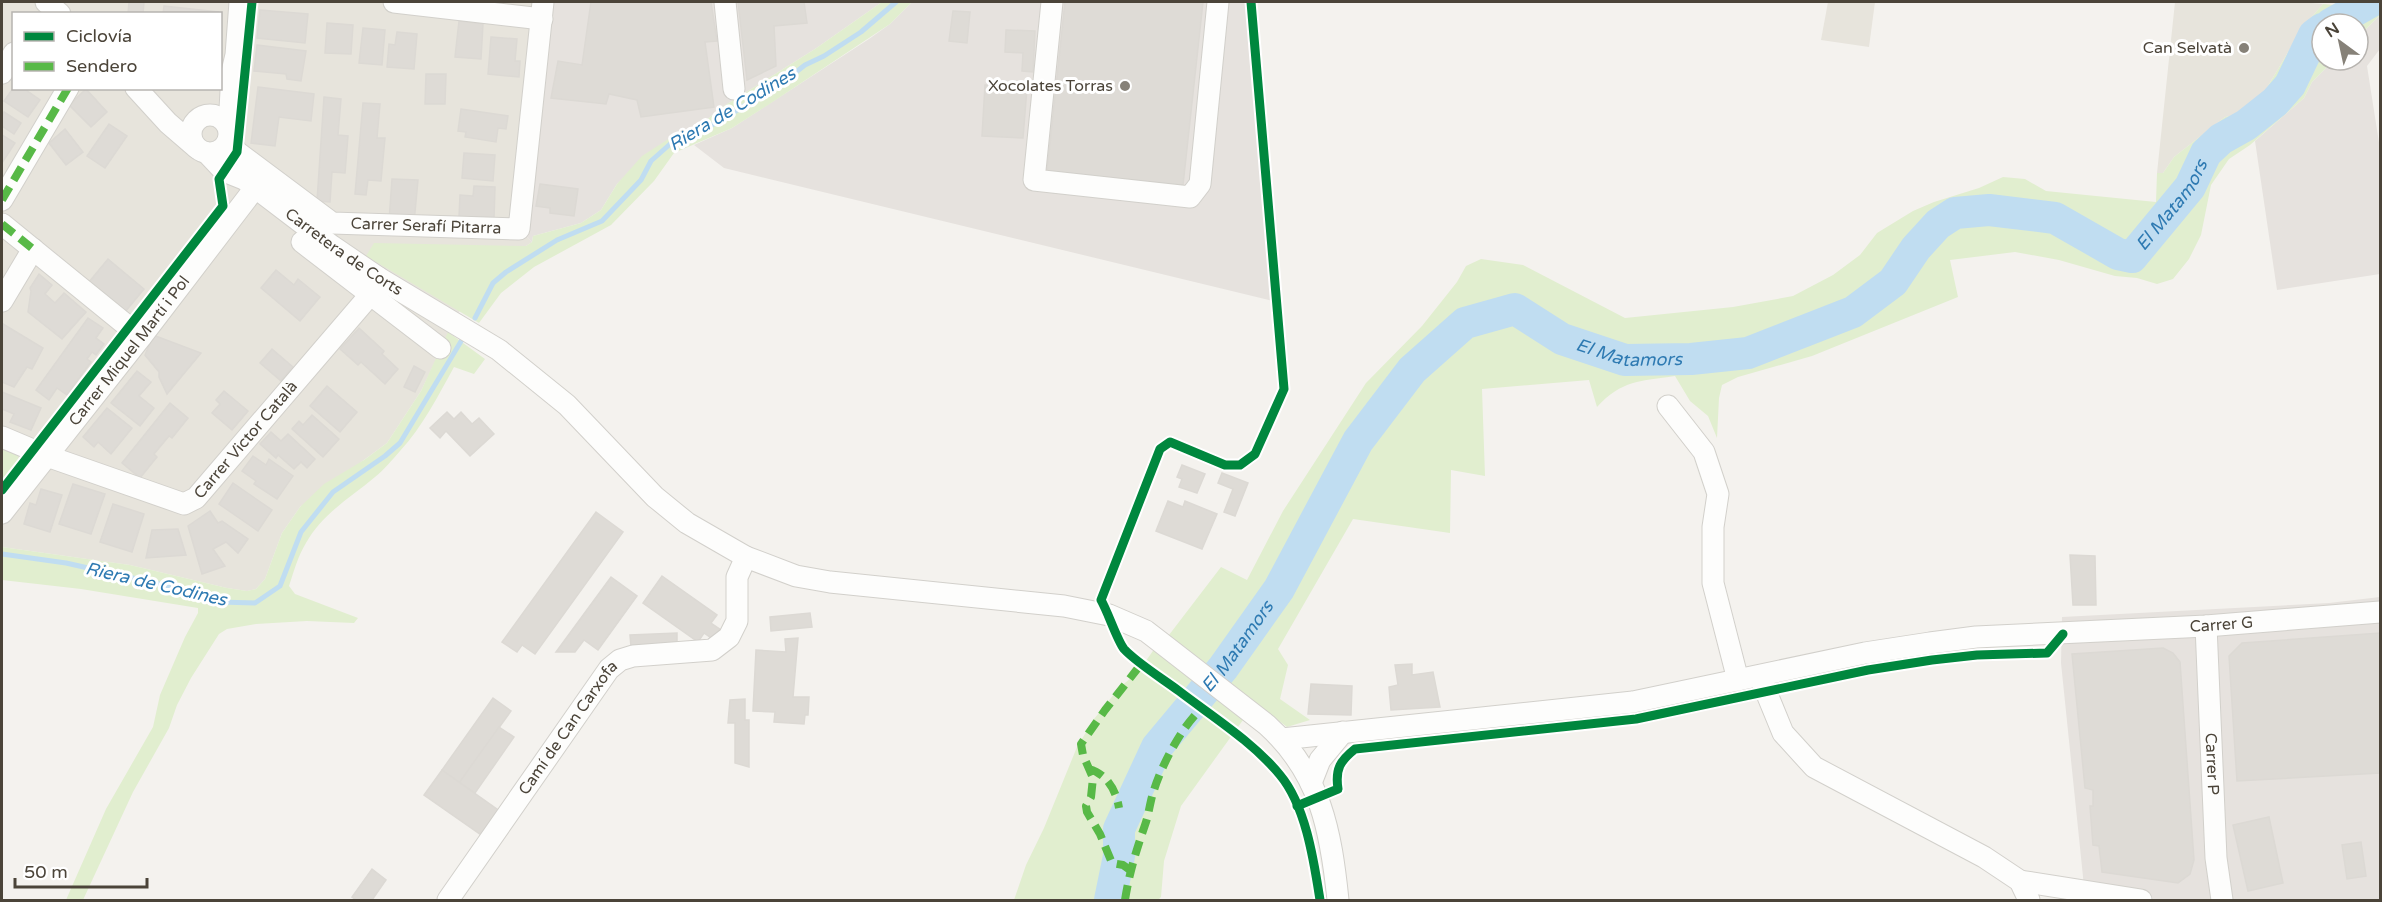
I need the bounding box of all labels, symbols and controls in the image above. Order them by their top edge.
legend [12,12,222,90]
north arrow [2310,12,2370,72]
text: N [2322,18,2343,42]
text: Ciclovía [66,25,132,47]
place label: Can Selvatà [2143,38,2232,58]
marker: Can Selvatà [2237,41,2251,55]
text: Sendero [66,55,137,77]
water label: Riera de Codines [665,62,801,156]
place label: Xocolates Torras [988,76,1113,96]
marker: Xocolates Torras [1118,79,1132,93]
water label: El Matamors [2131,155,2213,255]
street label: Carretera de Corts [281,204,406,300]
street label: Carrer Serafí Pitarra [350,214,502,238]
street label: Carrer Miquel Martí i Pol [64,272,194,430]
water label: El Matamors [1573,333,1684,371]
street label: Carrer Victor Català [190,377,302,503]
water label: Riera de Codines [83,557,230,611]
water label: El Matamors [1196,595,1279,697]
street label: Carrer G [2189,612,2254,637]
street label: Camí de Can Carxofa [514,656,622,799]
street label: Carrer P [2201,732,2223,796]
scale bar [15,851,147,889]
text: 50 m [24,861,68,883]

